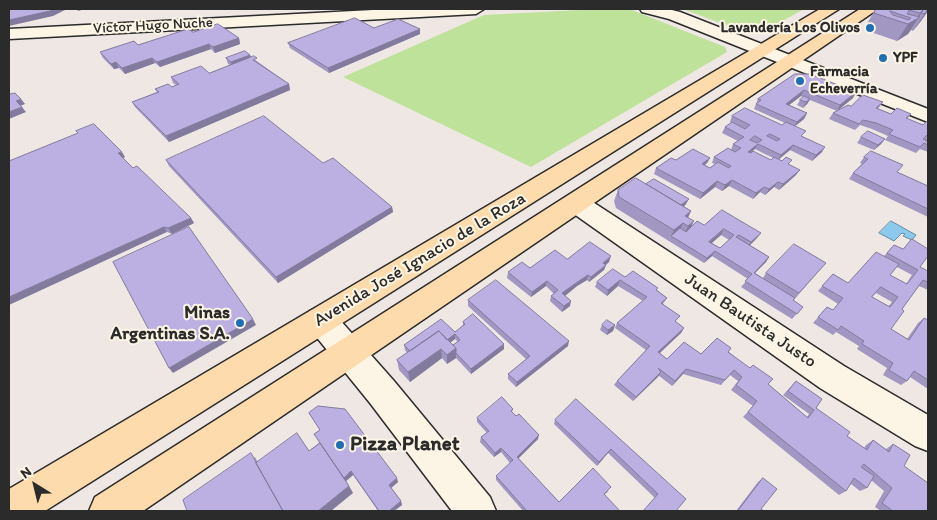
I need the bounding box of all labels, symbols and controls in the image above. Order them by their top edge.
street label: Víctor Hugo Nuche [93,14,213,38]
place label: Lavandería Los Olivos [720,19,860,37]
marker: Lavandería Los Olivos [864,22,876,34]
place label: YPF [893,49,918,67]
marker: YPF [877,52,889,64]
place label: Farmacia Echeverría [810,63,877,98]
marker: Farmacia Echeverría [794,75,806,87]
street label: Avenida José Ignacio de la Roza [310,188,530,332]
street label: Juan Bautista Justo [680,269,820,373]
place label: Minas Argentinas S.A. [110,302,230,344]
marker: Minas Argentinas S.A. [234,317,246,329]
place label: Pizza Planet [350,432,460,458]
marker: Pizza Planet [334,439,346,451]
north arrow [10,460,60,510]
text: N [17,463,35,482]

